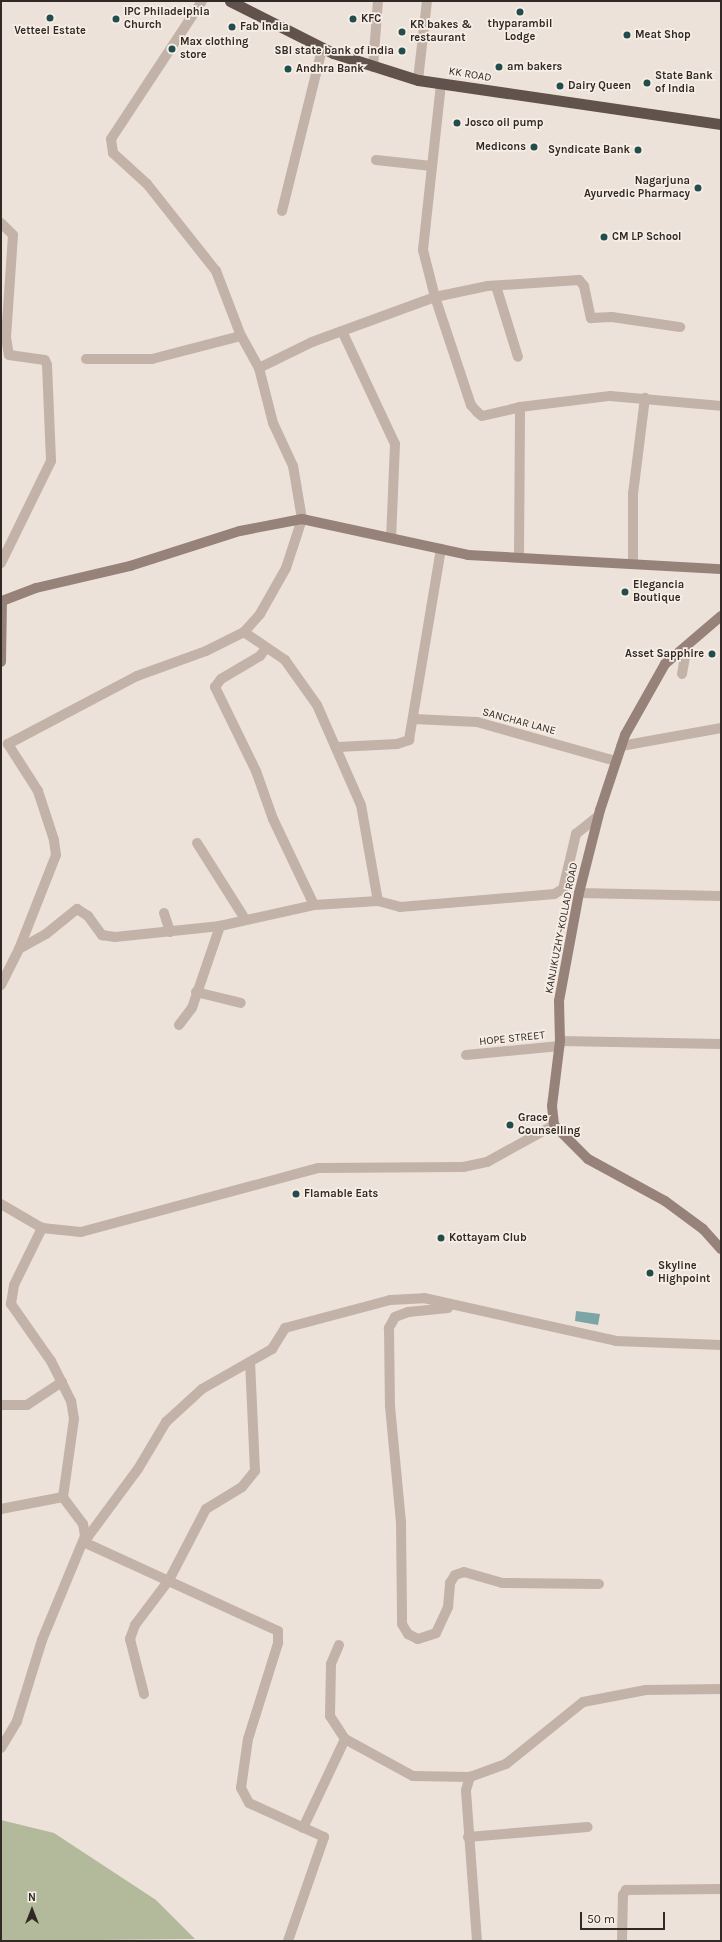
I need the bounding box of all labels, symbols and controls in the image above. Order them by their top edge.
place label: IPC Philadelphia Church [124,6,210,32]
marker: thyparambil Lodge [515,7,525,17]
place label: KFC [361,12,381,26]
marker: Vetteel Estate [45,13,55,23]
marker: IPC Philadelphia Church [111,14,121,24]
marker: KFC [348,14,358,24]
place label: thyparambil Lodge [488,18,552,44]
place label: KR bakes & restaurant [410,19,472,45]
place label: Fab India [240,20,289,34]
marker: Fab India [227,22,237,32]
place label: Vetteel Estate [14,24,86,38]
marker: KR bakes & restaurant [397,27,407,37]
place label: Meat Shop [635,28,691,42]
marker: Meat Shop [622,30,632,40]
place label: Max clothing store [180,36,248,62]
marker: Max clothing store [167,44,177,54]
place label: SBI state bank of india [275,44,394,58]
marker: SBI state bank of india [397,46,407,56]
place label: am bakers [507,60,562,74]
place label: Andhra Bank [296,62,364,76]
marker: am bakers [494,62,504,72]
marker: Andhra Bank [283,64,293,74]
street label: KK ROAD [448,65,492,85]
place label: State Bank of India [655,70,713,96]
marker: State Bank of India [642,78,652,88]
place label: Dairy Queen [568,79,631,93]
marker: Dairy Queen [555,81,565,91]
place label: Josco oil pump [465,116,543,130]
marker: Josco oil pump [452,118,462,128]
place label: Medicons [475,140,526,154]
marker: Medicons [529,142,539,152]
place label: Syndicate Bank [548,143,630,157]
marker: Syndicate Bank [633,145,643,155]
place label: Nagarjuna Ayurvedic Pharmacy [584,175,690,201]
marker: Nagarjuna Ayurvedic Pharmacy [693,183,703,193]
place label: CM LP School [612,230,681,244]
marker: CM LP School [599,232,609,242]
place label: Elegancia Boutique [633,579,684,605]
marker: Elegancia Boutique [620,587,630,597]
place label: Asset Sapphire [625,647,704,661]
marker: Asset Sapphire [707,649,717,659]
street label: SANCHAR LANE [481,706,557,738]
street label: KANJIKUZHY-KOLLAD ROAD [543,861,581,995]
street label: HOPE STREET [478,1029,546,1049]
place label: Grace Counselling [518,1112,580,1138]
marker: Grace Counselling [505,1120,515,1130]
place label: Flamable Eats [304,1187,378,1201]
marker: Flamable Eats [291,1189,301,1199]
place label: Kottayam Club [449,1231,527,1245]
marker: Kottayam Club [436,1233,446,1243]
place label: Skyline Highpoint [658,1260,710,1286]
marker: Skyline Highpoint [645,1268,655,1278]
north arrow [12,1890,52,1930]
text: N [28,1891,36,1904]
scale bar [582,1904,667,1930]
text: 50 m [587,1912,615,1926]

